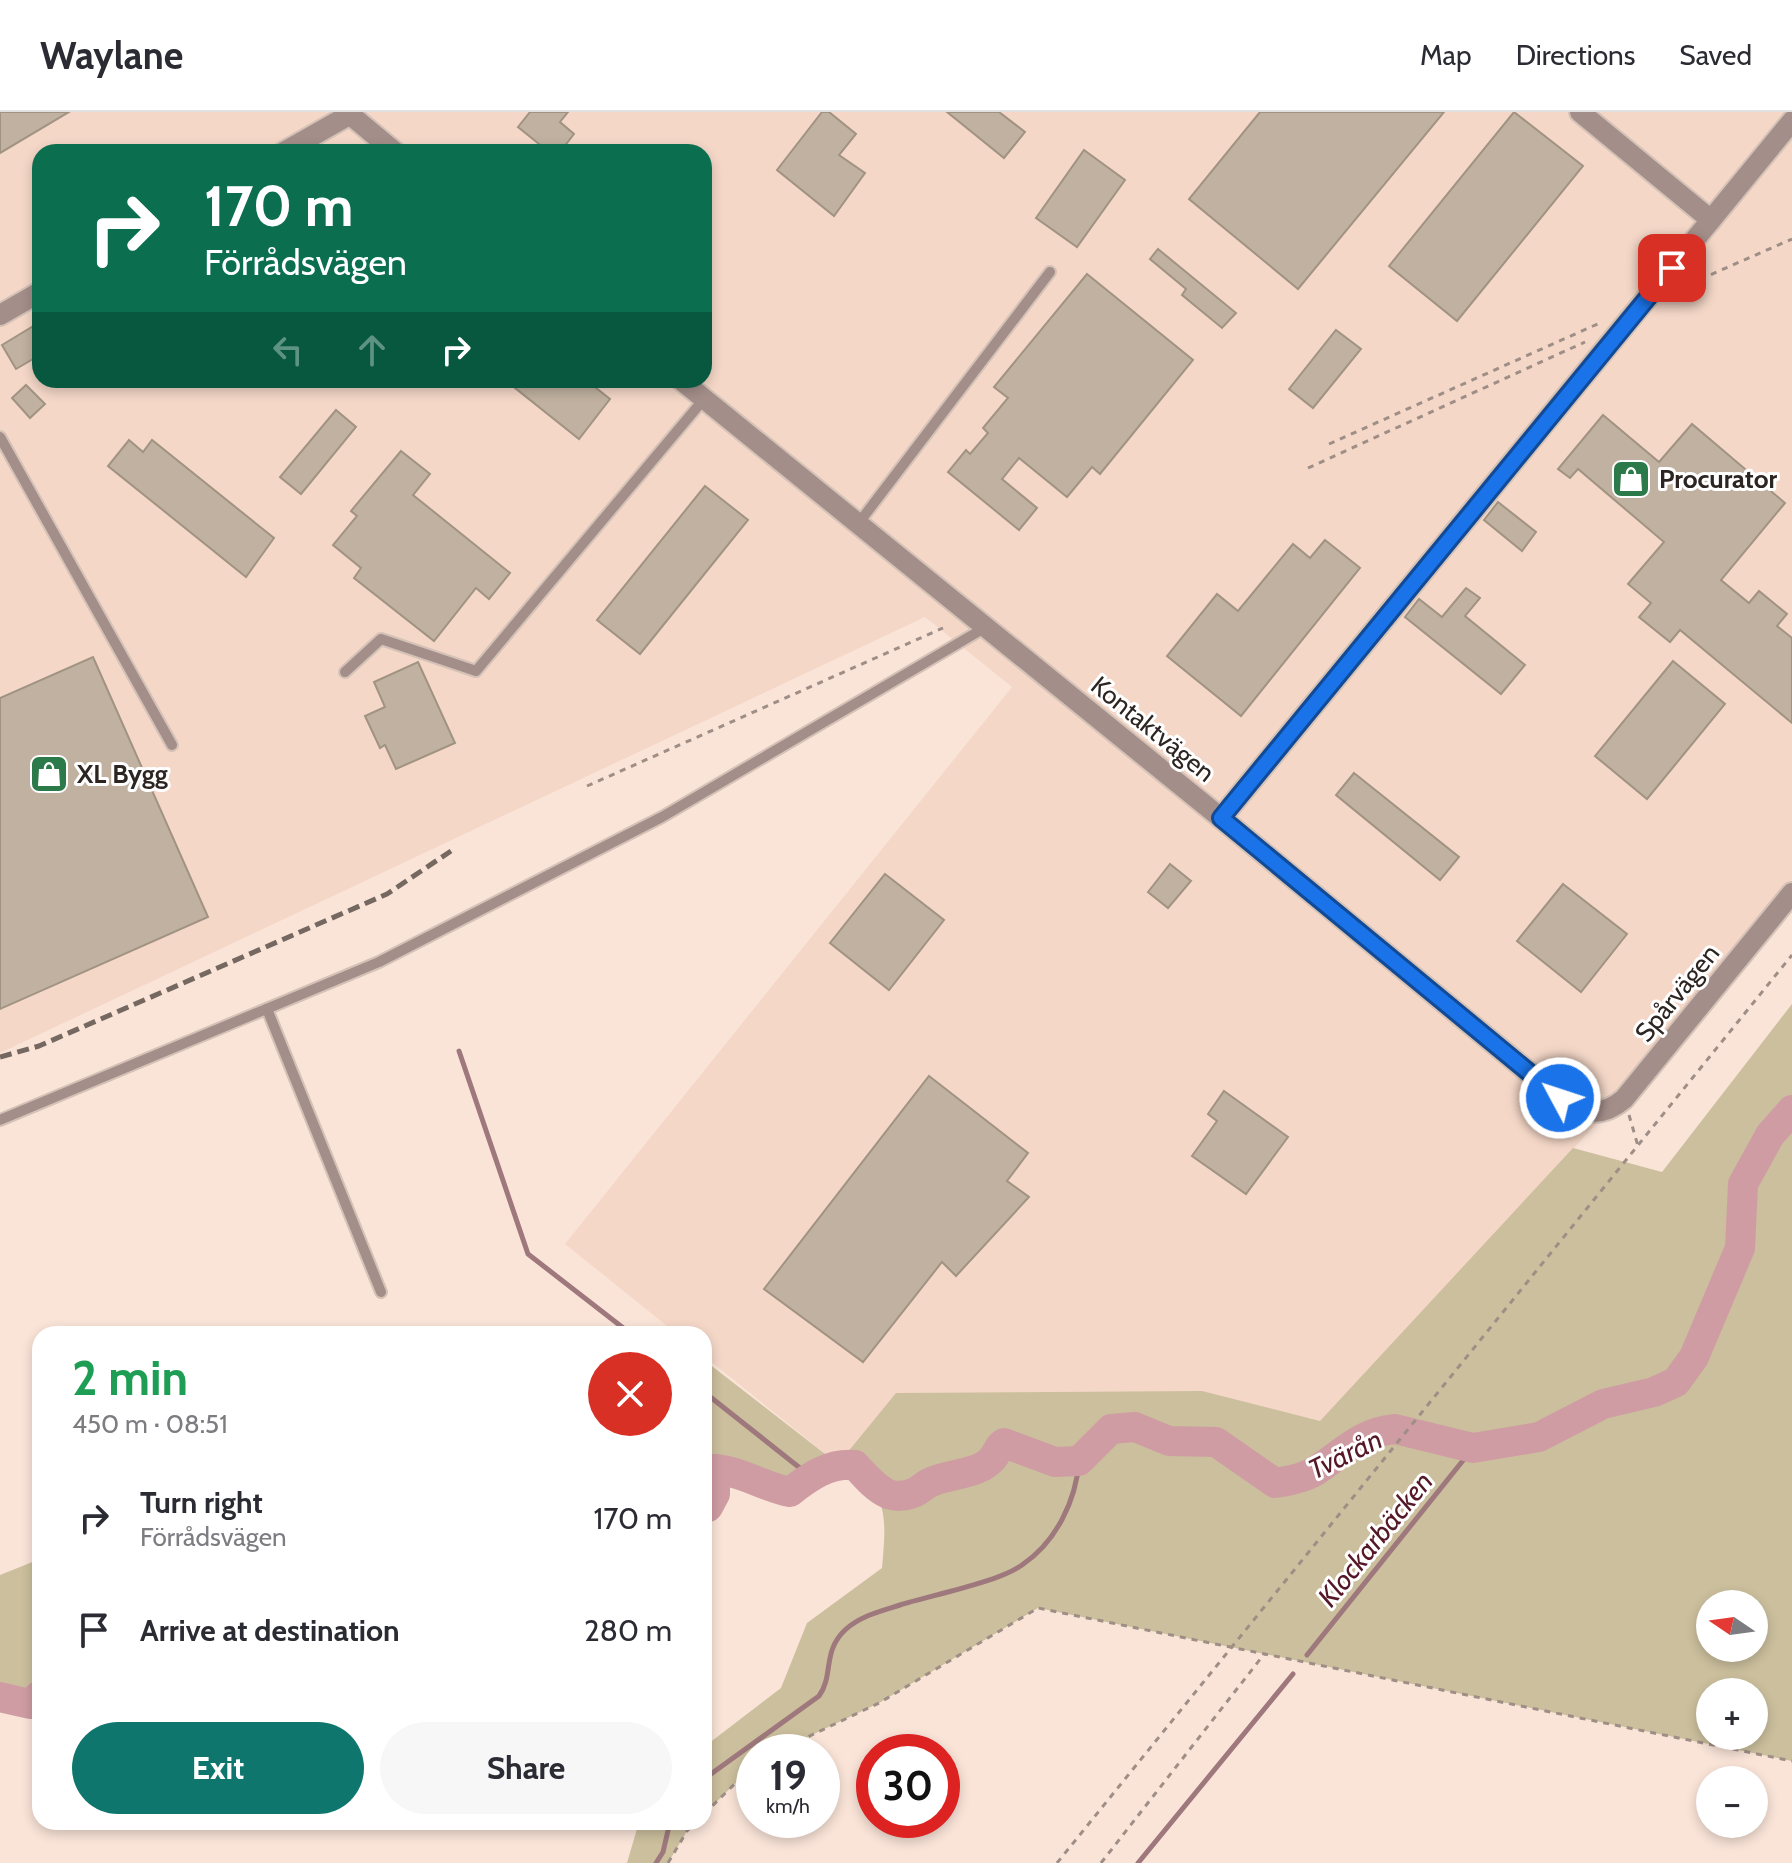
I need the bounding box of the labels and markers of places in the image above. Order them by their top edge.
pin [1638,234,1706,302]
shop icon: Procurator [1610,458,1652,500]
place label: Procurator [1659,463,1778,495]
shop icon: XL Bygg [28,753,70,795]
place label: XL Bygg [76,758,168,790]

